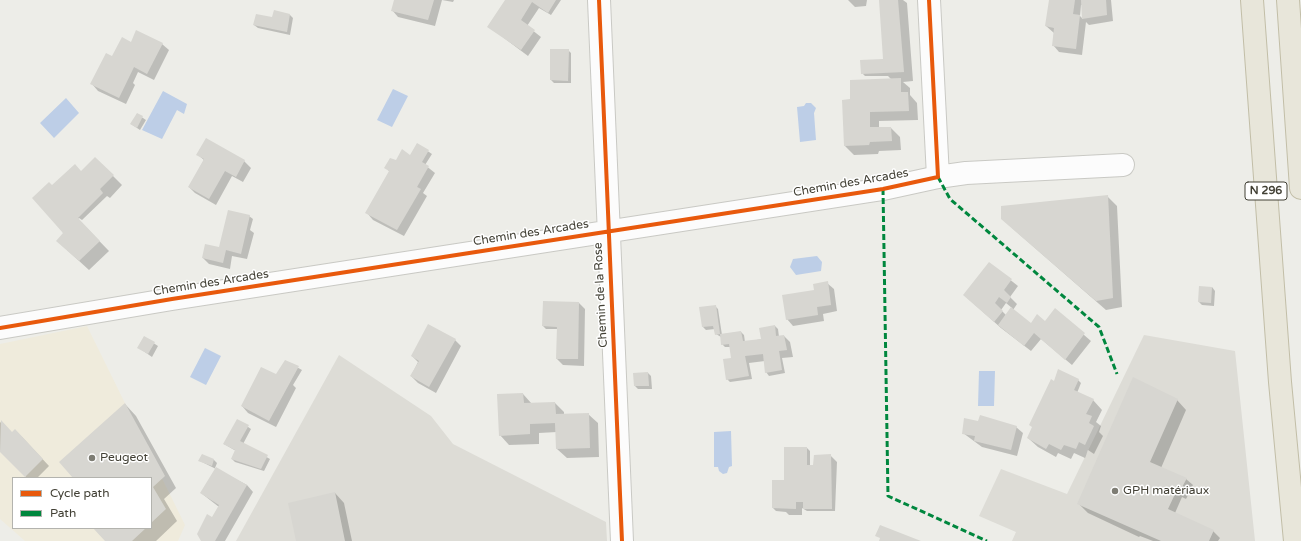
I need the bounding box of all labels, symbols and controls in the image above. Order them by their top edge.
street label: Chemin des Arcades [792,166,910,200]
road number: N 296 [1245,182,1287,200]
street label: Chemin des Arcades [472,217,590,249]
street label: Chemin de la Rose [591,242,611,348]
street label: Chemin des Arcades [152,267,270,299]
place label: Peugeot [100,451,148,465]
marker: Peugeot [87,453,97,463]
legend [12,477,152,529]
place label: GPH matériaux [1123,484,1209,498]
text: Cycle path [50,486,109,500]
marker: GPH matériaux [1110,486,1120,496]
text: Path [50,506,76,520]

